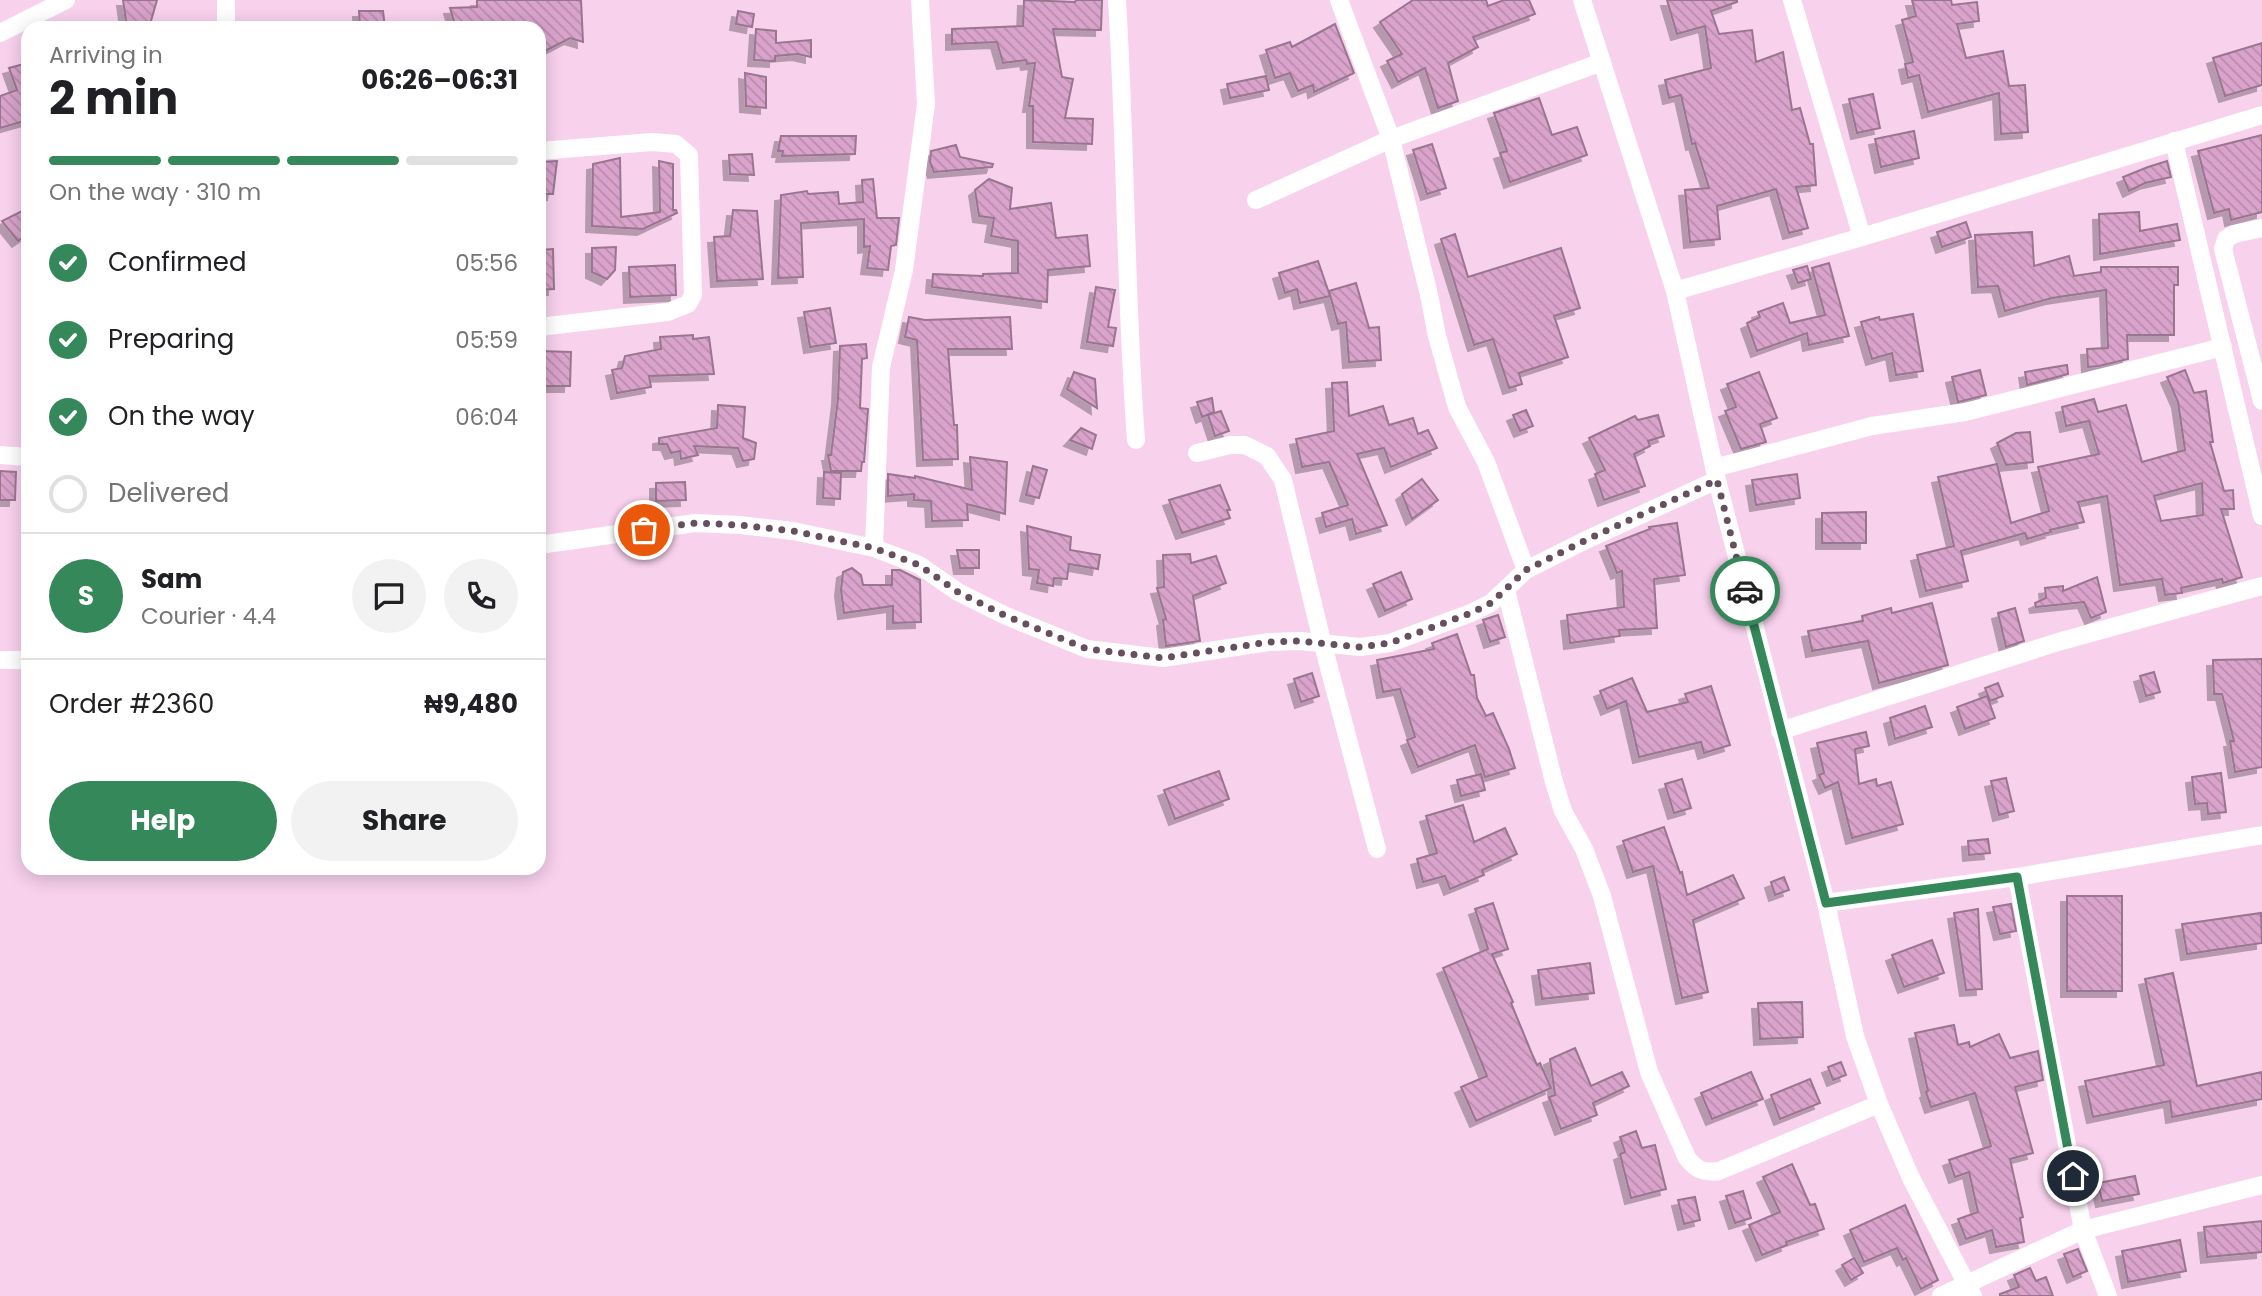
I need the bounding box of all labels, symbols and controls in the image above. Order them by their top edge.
text: Arriving in [49,39,163,71]
text: 06:26–06:31 [361,62,518,98]
text: 2 min [49,66,178,130]
text: On the way · 310 m [49,176,261,208]
icon: check [49,244,87,282]
text: Confirmed [108,244,246,280]
text: 05:56 [455,247,518,279]
icon: check [49,321,87,359]
text: Preparing [108,321,234,357]
text: 05:59 [455,324,518,356]
icon: check [49,398,87,436]
text: On the way [108,398,255,434]
text: 06:04 [455,401,518,433]
text: Delivered [108,475,229,511]
pin [614,500,674,560]
icon: bag [625,511,663,549]
courier [1710,556,1780,626]
button: chat [352,559,426,633]
button: phone [444,559,518,633]
text: Sam [141,561,202,597]
icon: car [1726,572,1764,610]
text: S [78,578,94,614]
text: Courier · 4.4 [141,600,276,632]
text: Order #2360 [49,686,214,722]
text: ₦9,480 [424,686,518,722]
button: Help [49,781,277,861]
button: Share [291,781,518,861]
pin [2043,1146,2103,1206]
icon: home [2054,1157,2092,1195]

